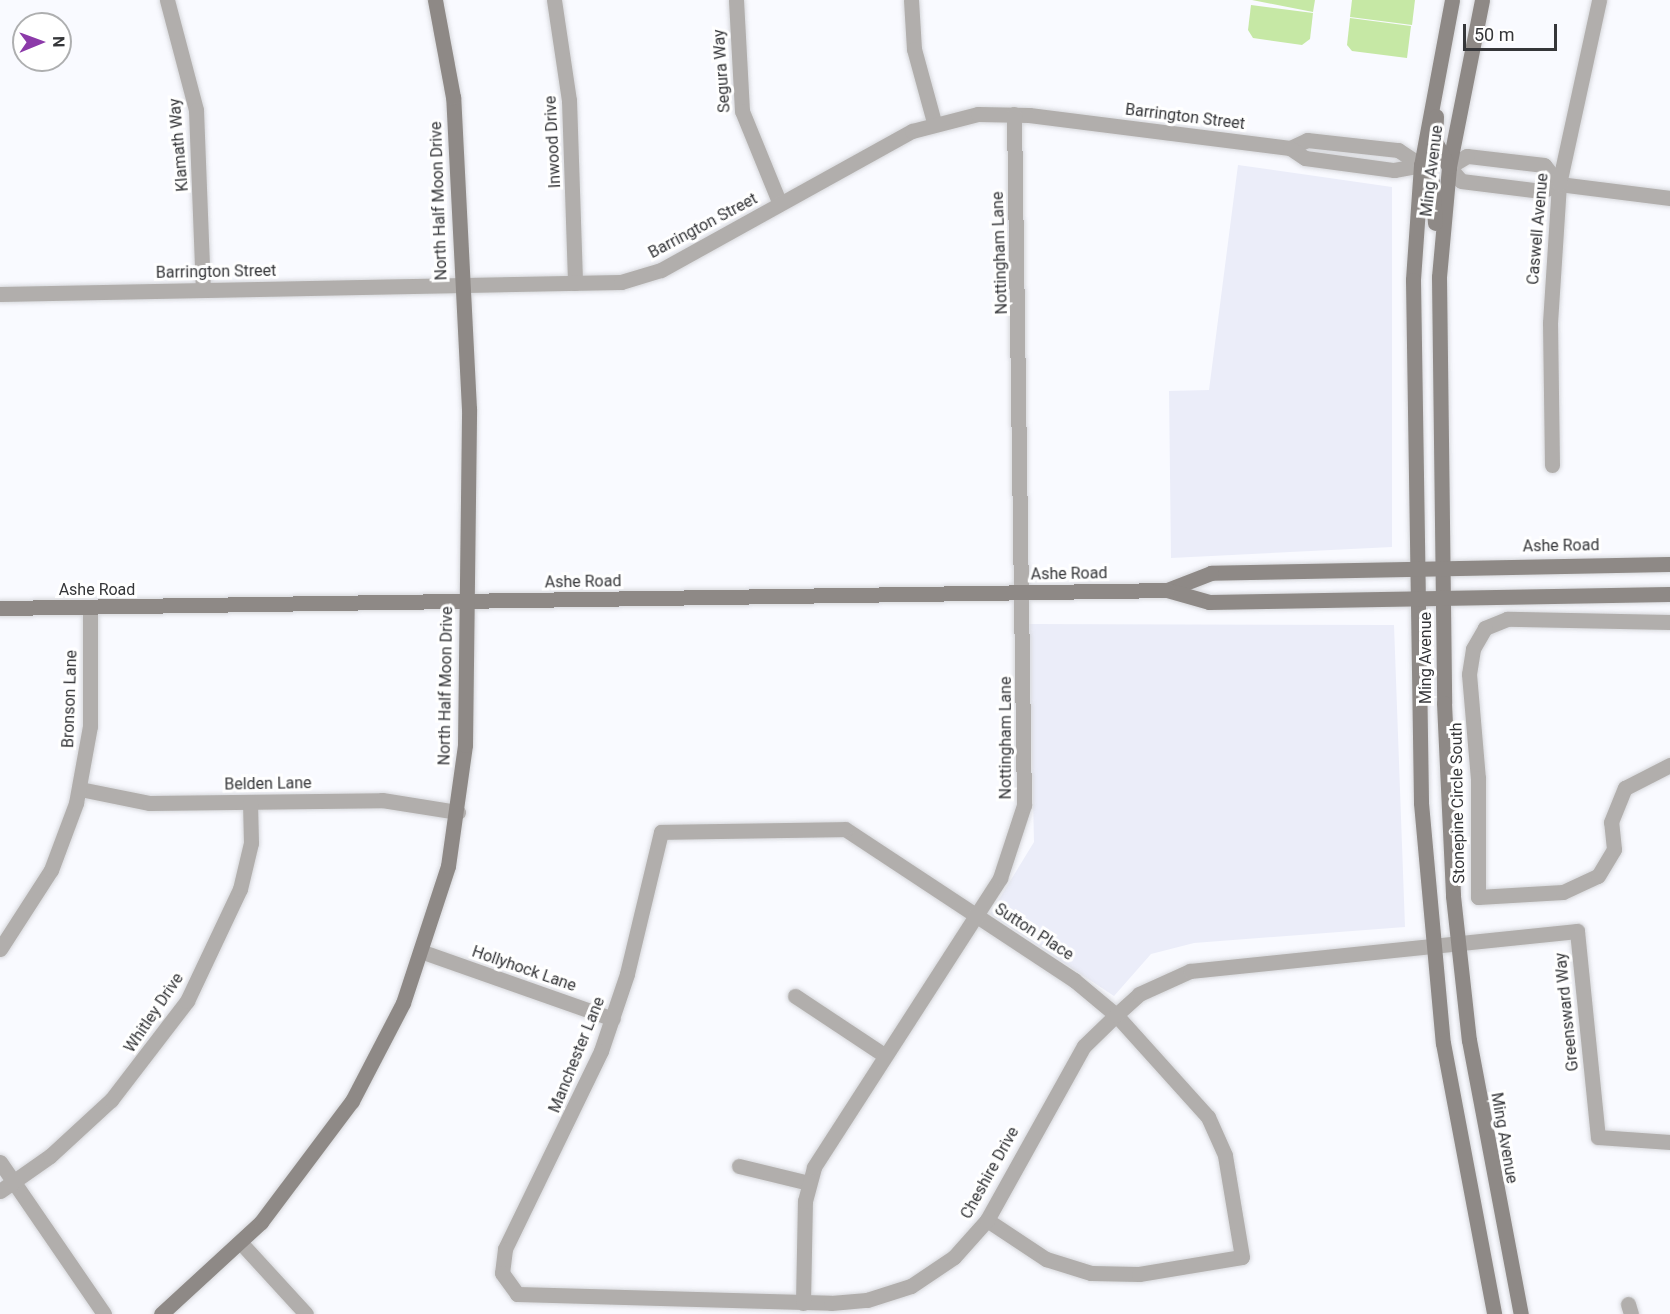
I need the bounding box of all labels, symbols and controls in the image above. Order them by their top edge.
north arrow [12,12,72,72]
scale bar [1466,12,1560,50]
text: 50 m [1474,24,1514,45]
street label: Segura Way [710,29,734,113]
text: N [49,36,68,48]
street label: Inwood Drive [541,95,565,189]
street label: Klamath Way [165,98,193,192]
street label: Barrington Street [1124,100,1246,134]
street label: North Half Moon Drive [427,121,451,281]
street label: Ming Avenue [1417,124,1447,218]
street label: Caswell Avenue [1524,172,1552,286]
street label: Barrington Street [645,189,761,263]
street label: Nottingham Lane [988,191,1012,315]
street label: Barrington Street [156,261,276,283]
street label: Ashe Road [1523,536,1599,556]
street label: Ashe Road [1031,564,1107,584]
street label: Ashe Road [545,572,621,592]
street label: Ashe Road [59,580,135,600]
street label: North Half Moon Drive [435,606,457,766]
street label: Ming Avenue [1416,612,1436,704]
street label: Bronson Lane [59,650,81,748]
street label: Nottingham Lane [996,677,1016,799]
street label: Stonepine Circle South [1447,722,1469,884]
street label: Belden Lane [224,774,312,794]
street label: Sutton Place [991,899,1077,965]
street label: Hollyhock Lane [469,942,579,996]
street label: Greensward Way [1551,952,1583,1072]
street label: Whitley Drive [120,970,188,1056]
street label: Manchester Lane [545,994,609,1116]
street label: Ming Avenue [1487,1091,1521,1185]
street label: Cheshire Drive [957,1124,1023,1222]

